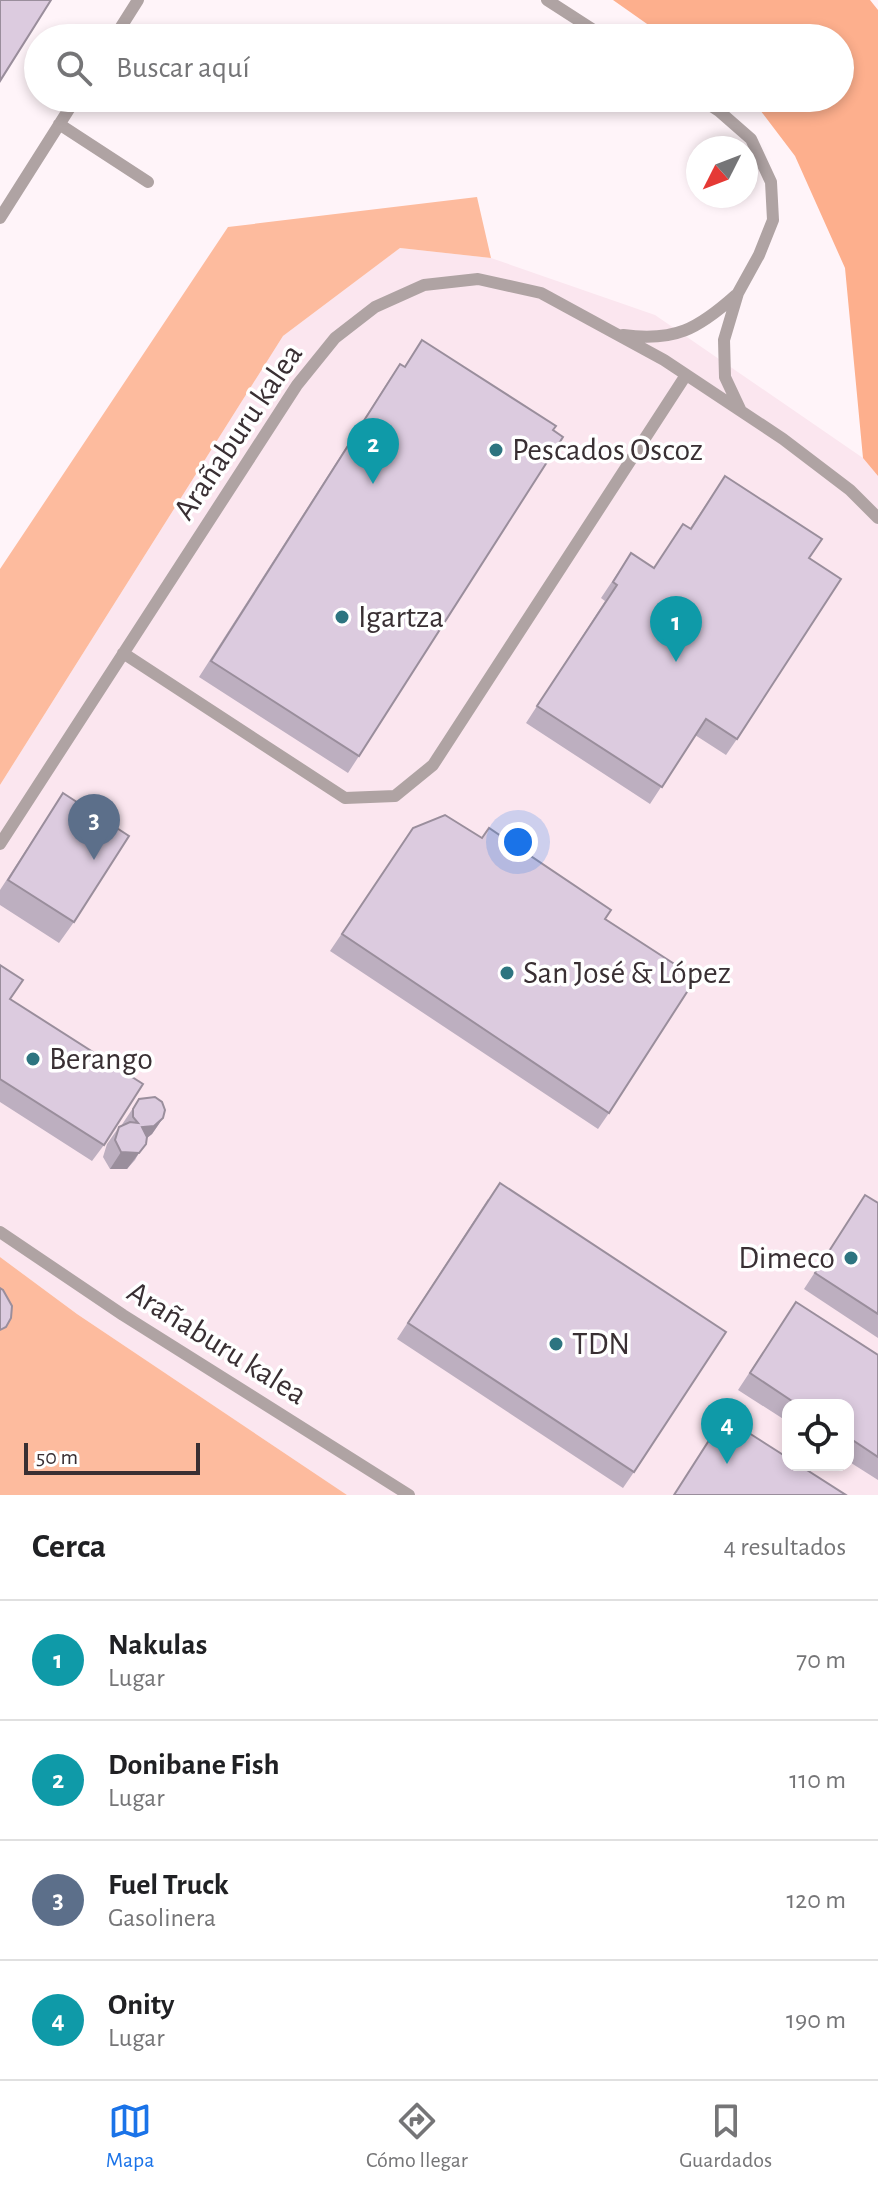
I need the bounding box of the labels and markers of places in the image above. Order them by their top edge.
pin: 2 [347,418,399,484]
place label: Pescados Oscoz [512,434,703,466]
marker: Pescados Oscoz [487,441,505,459]
pin: 1 [650,596,702,662]
place label: Igartza [358,601,444,633]
marker: Igartza [333,608,351,626]
pin: 3 [68,794,120,860]
place label: San José & López [523,957,731,989]
marker: San José & López [498,964,516,982]
place label: Berango [49,1043,153,1075]
marker: Berango [24,1050,42,1068]
place label: Dimeco [738,1242,835,1274]
marker: Dimeco [842,1249,860,1267]
place label: TDN [572,1328,630,1360]
marker: TDN [547,1335,565,1353]
pin: 4 [701,1398,753,1464]

